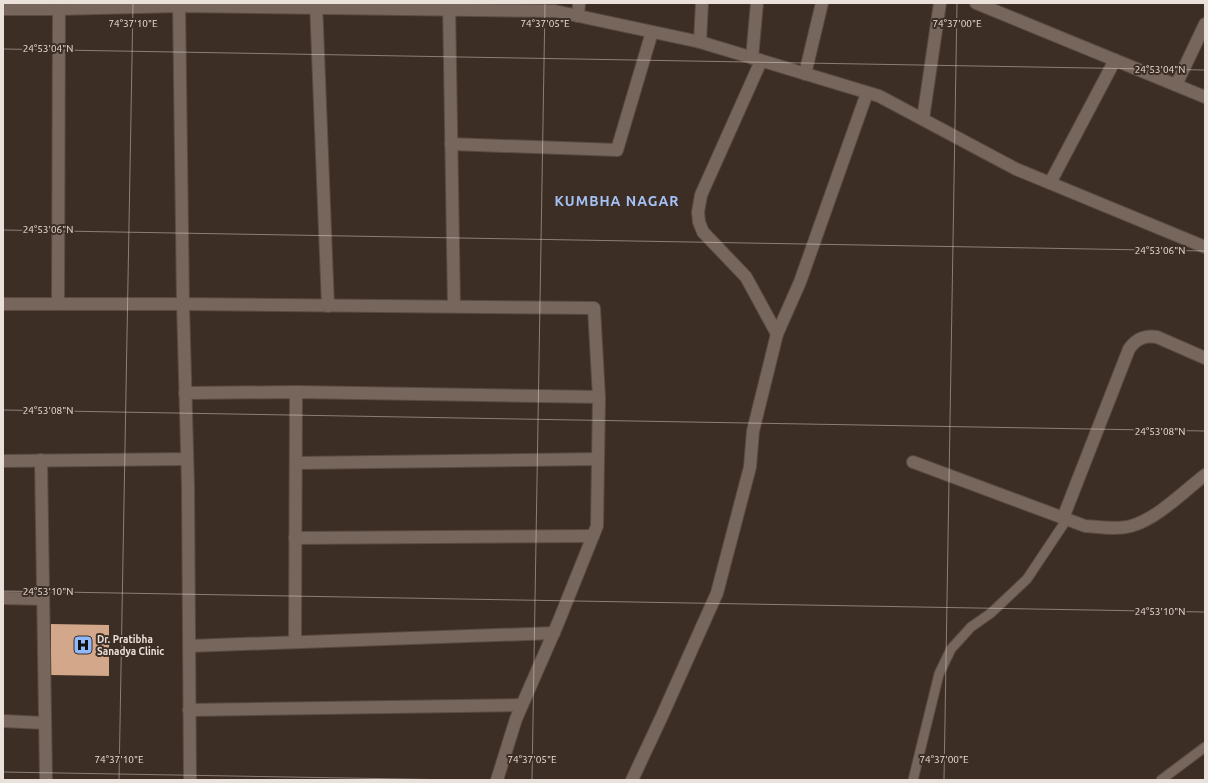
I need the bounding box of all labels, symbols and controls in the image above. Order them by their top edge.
text: 74°37'10"E [108,18,158,29]
text: 74°37'05"E [520,18,570,29]
text: 74°37'00"E [932,18,982,29]
text: 24°53'04"N [23,43,73,54]
text: 24°53'04"N [1135,64,1185,75]
district label: KUMBHA NAGAR [555,193,679,209]
text: 24°53'06"N [23,224,73,235]
text: 24°53'06"N [1135,245,1185,256]
text: 24°53'08"N [23,405,73,416]
text: 24°53'08"N [1135,426,1185,437]
text: 24°53'10"N [23,586,73,597]
text: 24°53'10"N [1135,606,1185,617]
hospital icon: Dr. Pratibha Sanadya Clinic [72,634,94,656]
place label: Dr. Pratibha Sanadya Clinic [97,634,164,657]
text: 74°37'10"E [94,754,144,765]
text: 74°37'05"E [507,754,557,765]
text: 74°37'00"E [919,754,969,765]

